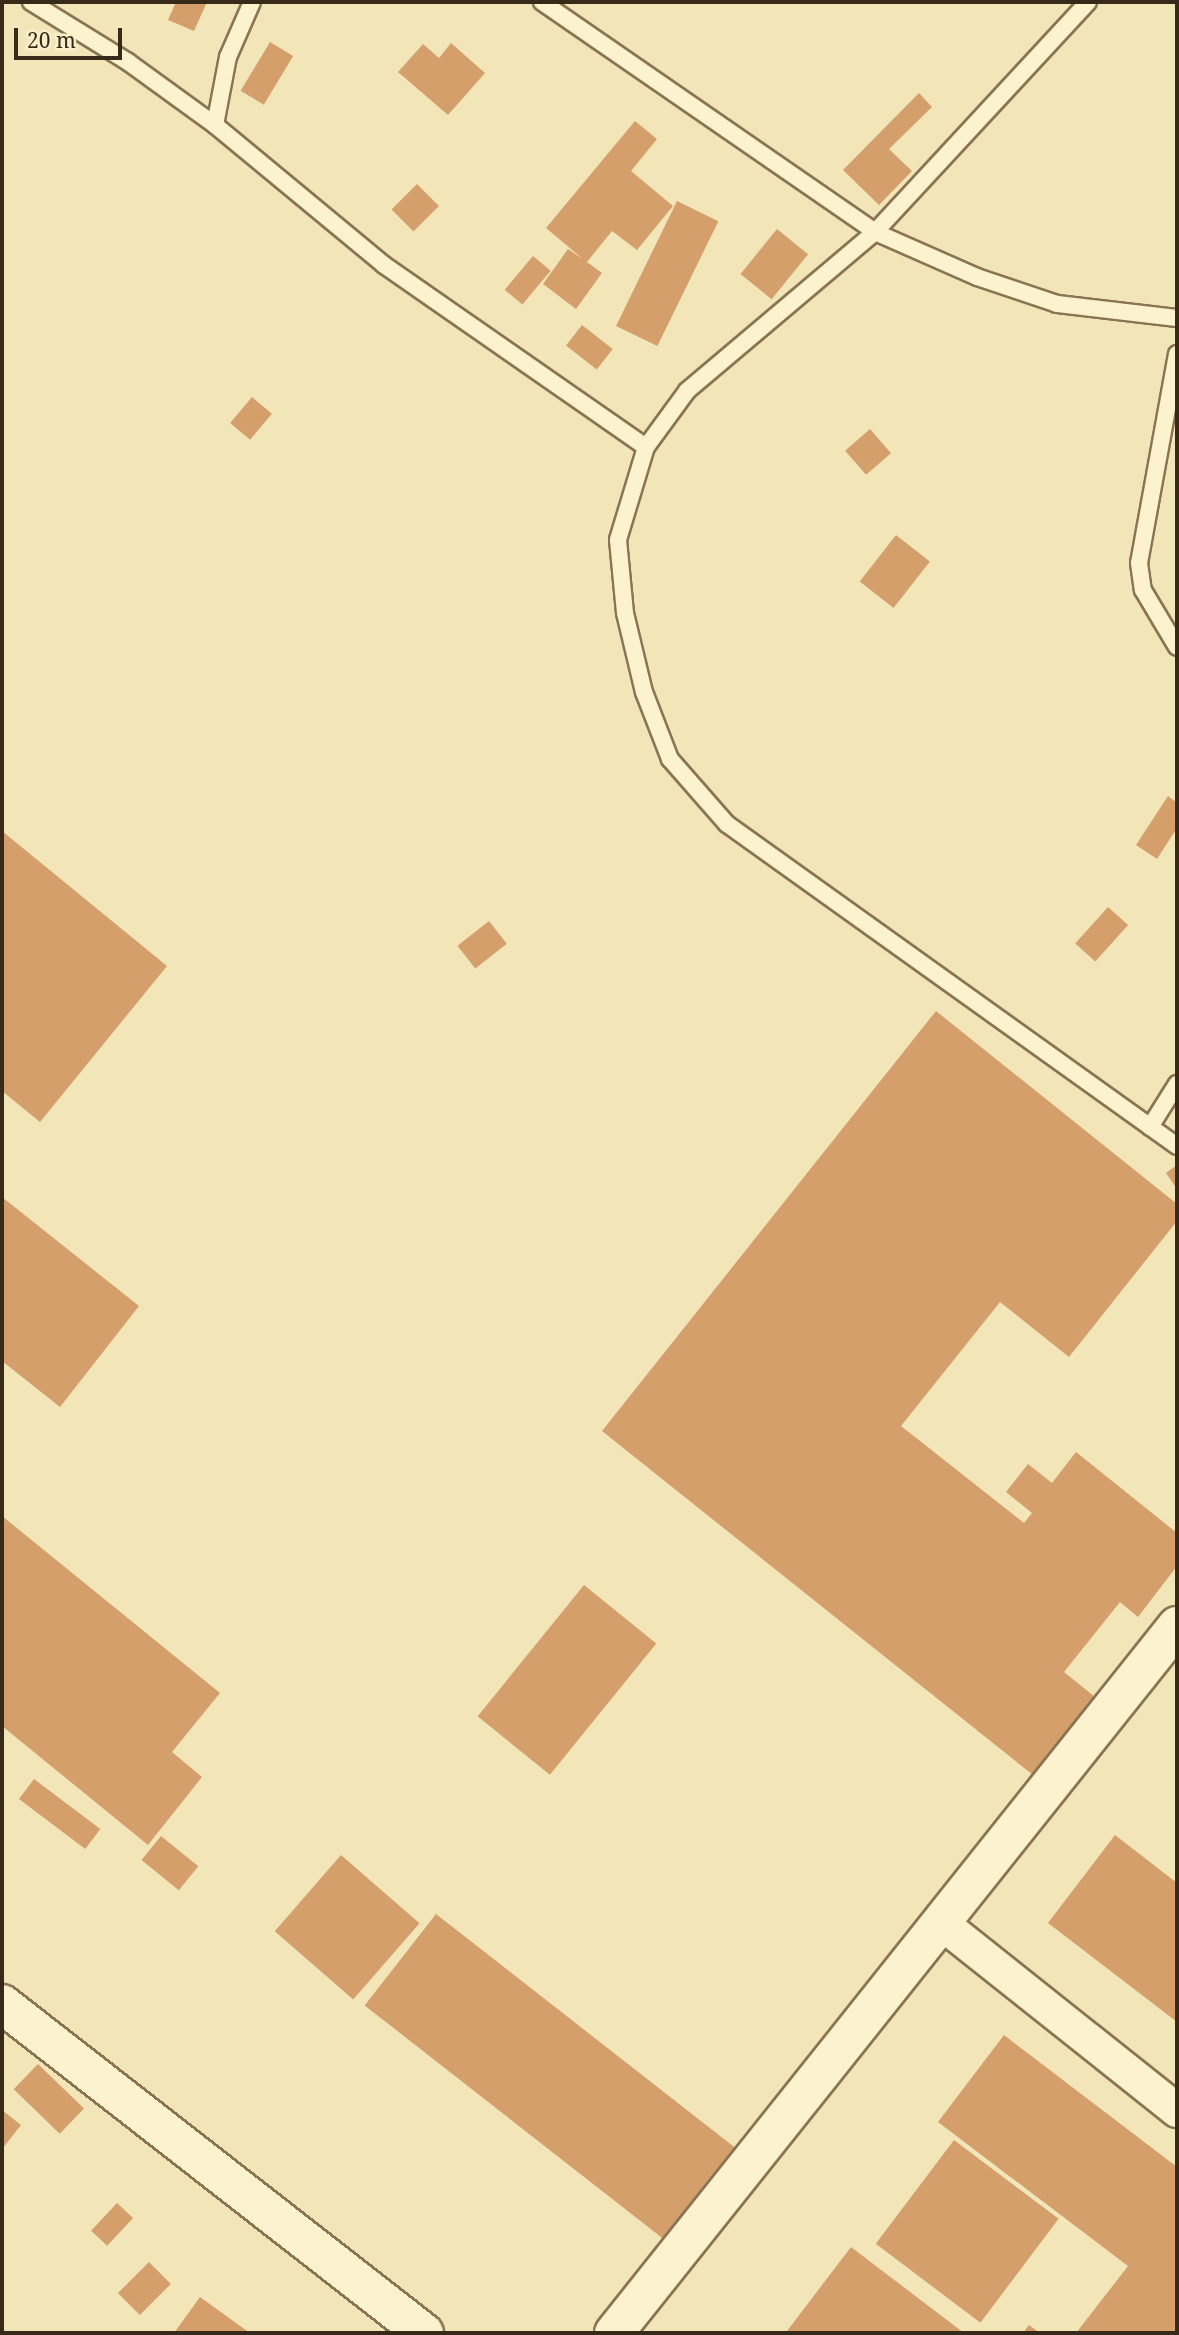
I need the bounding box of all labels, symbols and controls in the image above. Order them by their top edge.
scale bar [18,14,126,58]
text: 20 m [27,26,76,54]

